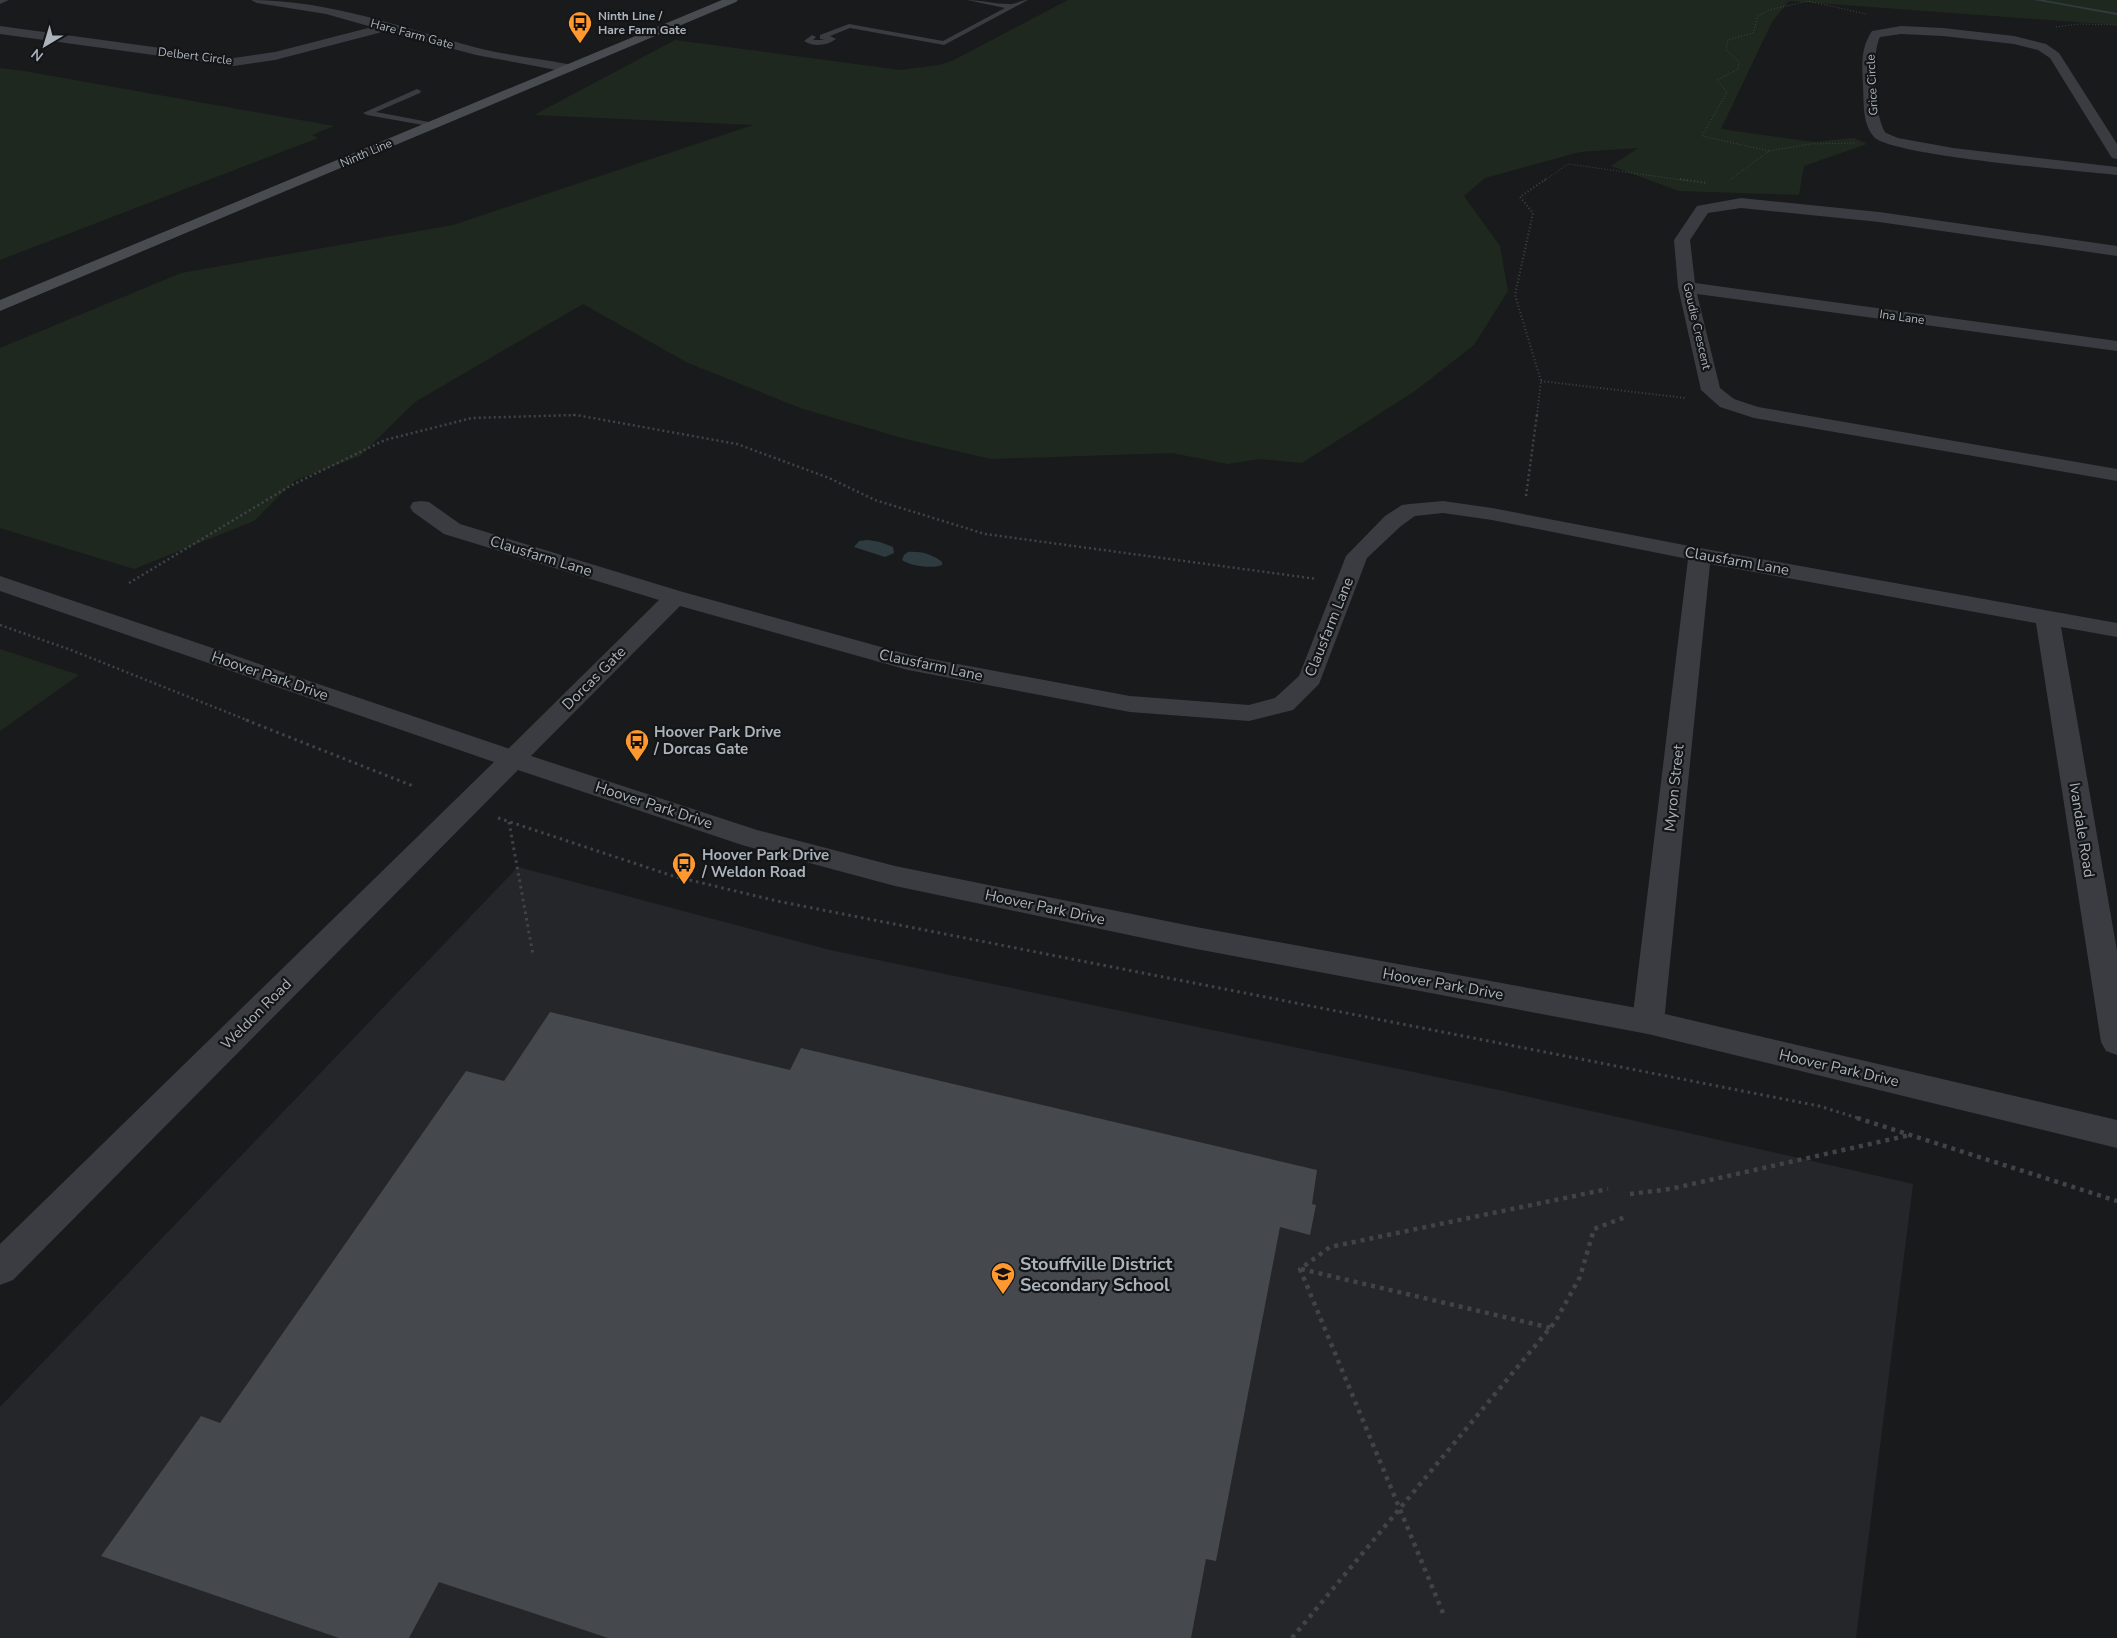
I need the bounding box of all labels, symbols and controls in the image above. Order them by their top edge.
place label: Ninth Line / Hare Farm Gate [598,8,687,38]
bus stop icon: Ninth Line / Hare Farm Gate [567,10,593,44]
street label: Hare Farm Gate [369,15,455,53]
north arrow [20,20,70,70]
text: N [27,44,47,66]
street label: Delbert Circle [157,44,233,68]
street label: Grice Circle [1862,54,1882,116]
street label: Ninth Line [338,135,394,171]
street label: Goudie Crescent [1679,281,1715,372]
street label: Ina Lane [1878,306,1926,328]
street label: Clausfarm Lane [488,531,594,581]
street label: Clausfarm Lane [1683,542,1791,580]
street label: Clausfarm Lane [1300,574,1358,680]
street label: Dorcas Gate [558,642,630,714]
street label: Clausfarm Lane [877,644,985,686]
street label: Hoover Park Drive [209,647,331,705]
place label: Hoover Park Drive / Dorcas Gate [653,722,781,759]
bus stop icon: Hoover Park Drive / Dorcas Gate [624,728,650,762]
street label: Myron Street [1659,743,1689,833]
street label: Hoover Park Drive [593,777,715,833]
street label: Ivandale Road [2065,781,2099,879]
place label: Hoover Park Drive / Weldon Road [701,845,829,882]
bus stop icon: Hoover Park Drive / Weldon Road [671,851,697,885]
street label: Hoover Park Drive [983,885,1107,929]
street label: Hoover Park Drive [1381,964,1505,1004]
street label: Weldon Road [216,974,296,1054]
street label: Hoover Park Drive [1777,1045,1901,1091]
place label: Stouffville District Secondary School [1020,1252,1173,1297]
school or university icon: Stouffville District Secondary School [990,1261,1016,1295]

